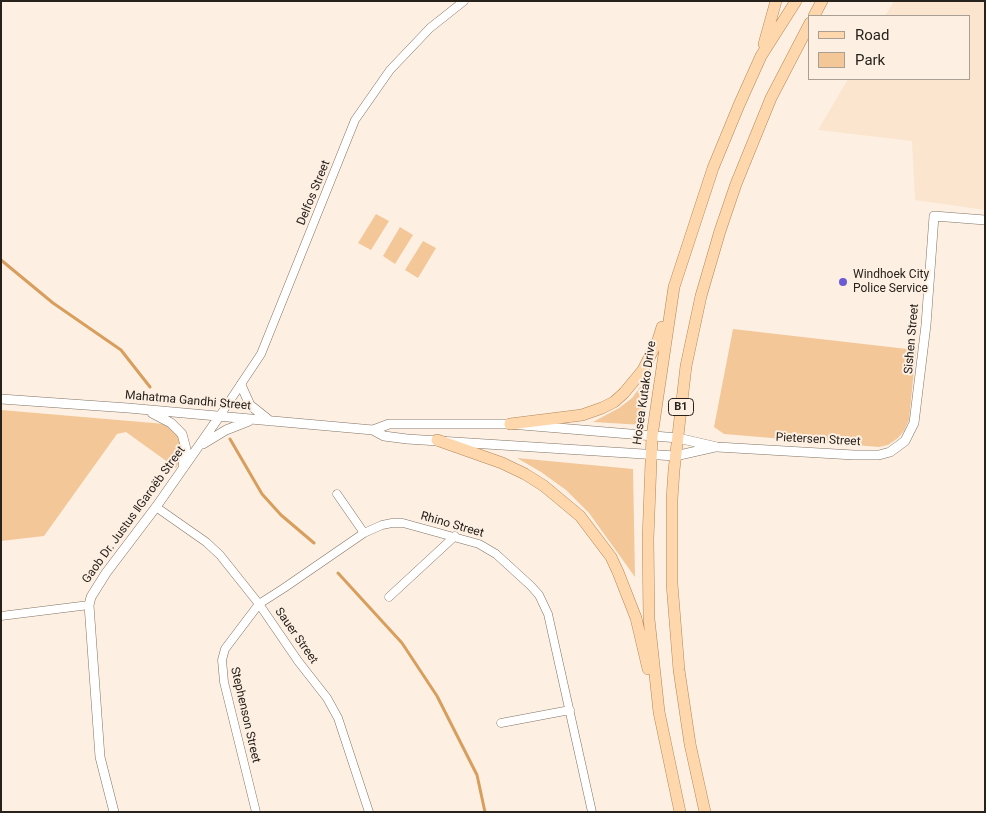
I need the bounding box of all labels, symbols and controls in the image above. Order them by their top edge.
legend [808,15,971,80]
text: Road [855,26,889,44]
text: Park [855,51,885,69]
street label: Delfos Street [294,158,334,228]
place label: Windhoek City Police Service [853,268,929,296]
marker: Windhoek City Police Service [837,276,849,288]
street label: Sishen Street [902,303,922,375]
street label: Hosea Kutako Drive [631,340,659,446]
street label: Mahatma Gandhi Street [124,388,252,414]
road number: B1 [668,398,694,416]
street label: Pietersen Street [775,431,861,449]
street label: Gaob Dr. Justus ǁGaroëb Street [79,444,189,586]
street label: Rhino Street [419,509,485,541]
street label: Sauer Street [271,605,321,667]
street label: Stephenson Street [227,666,263,764]

